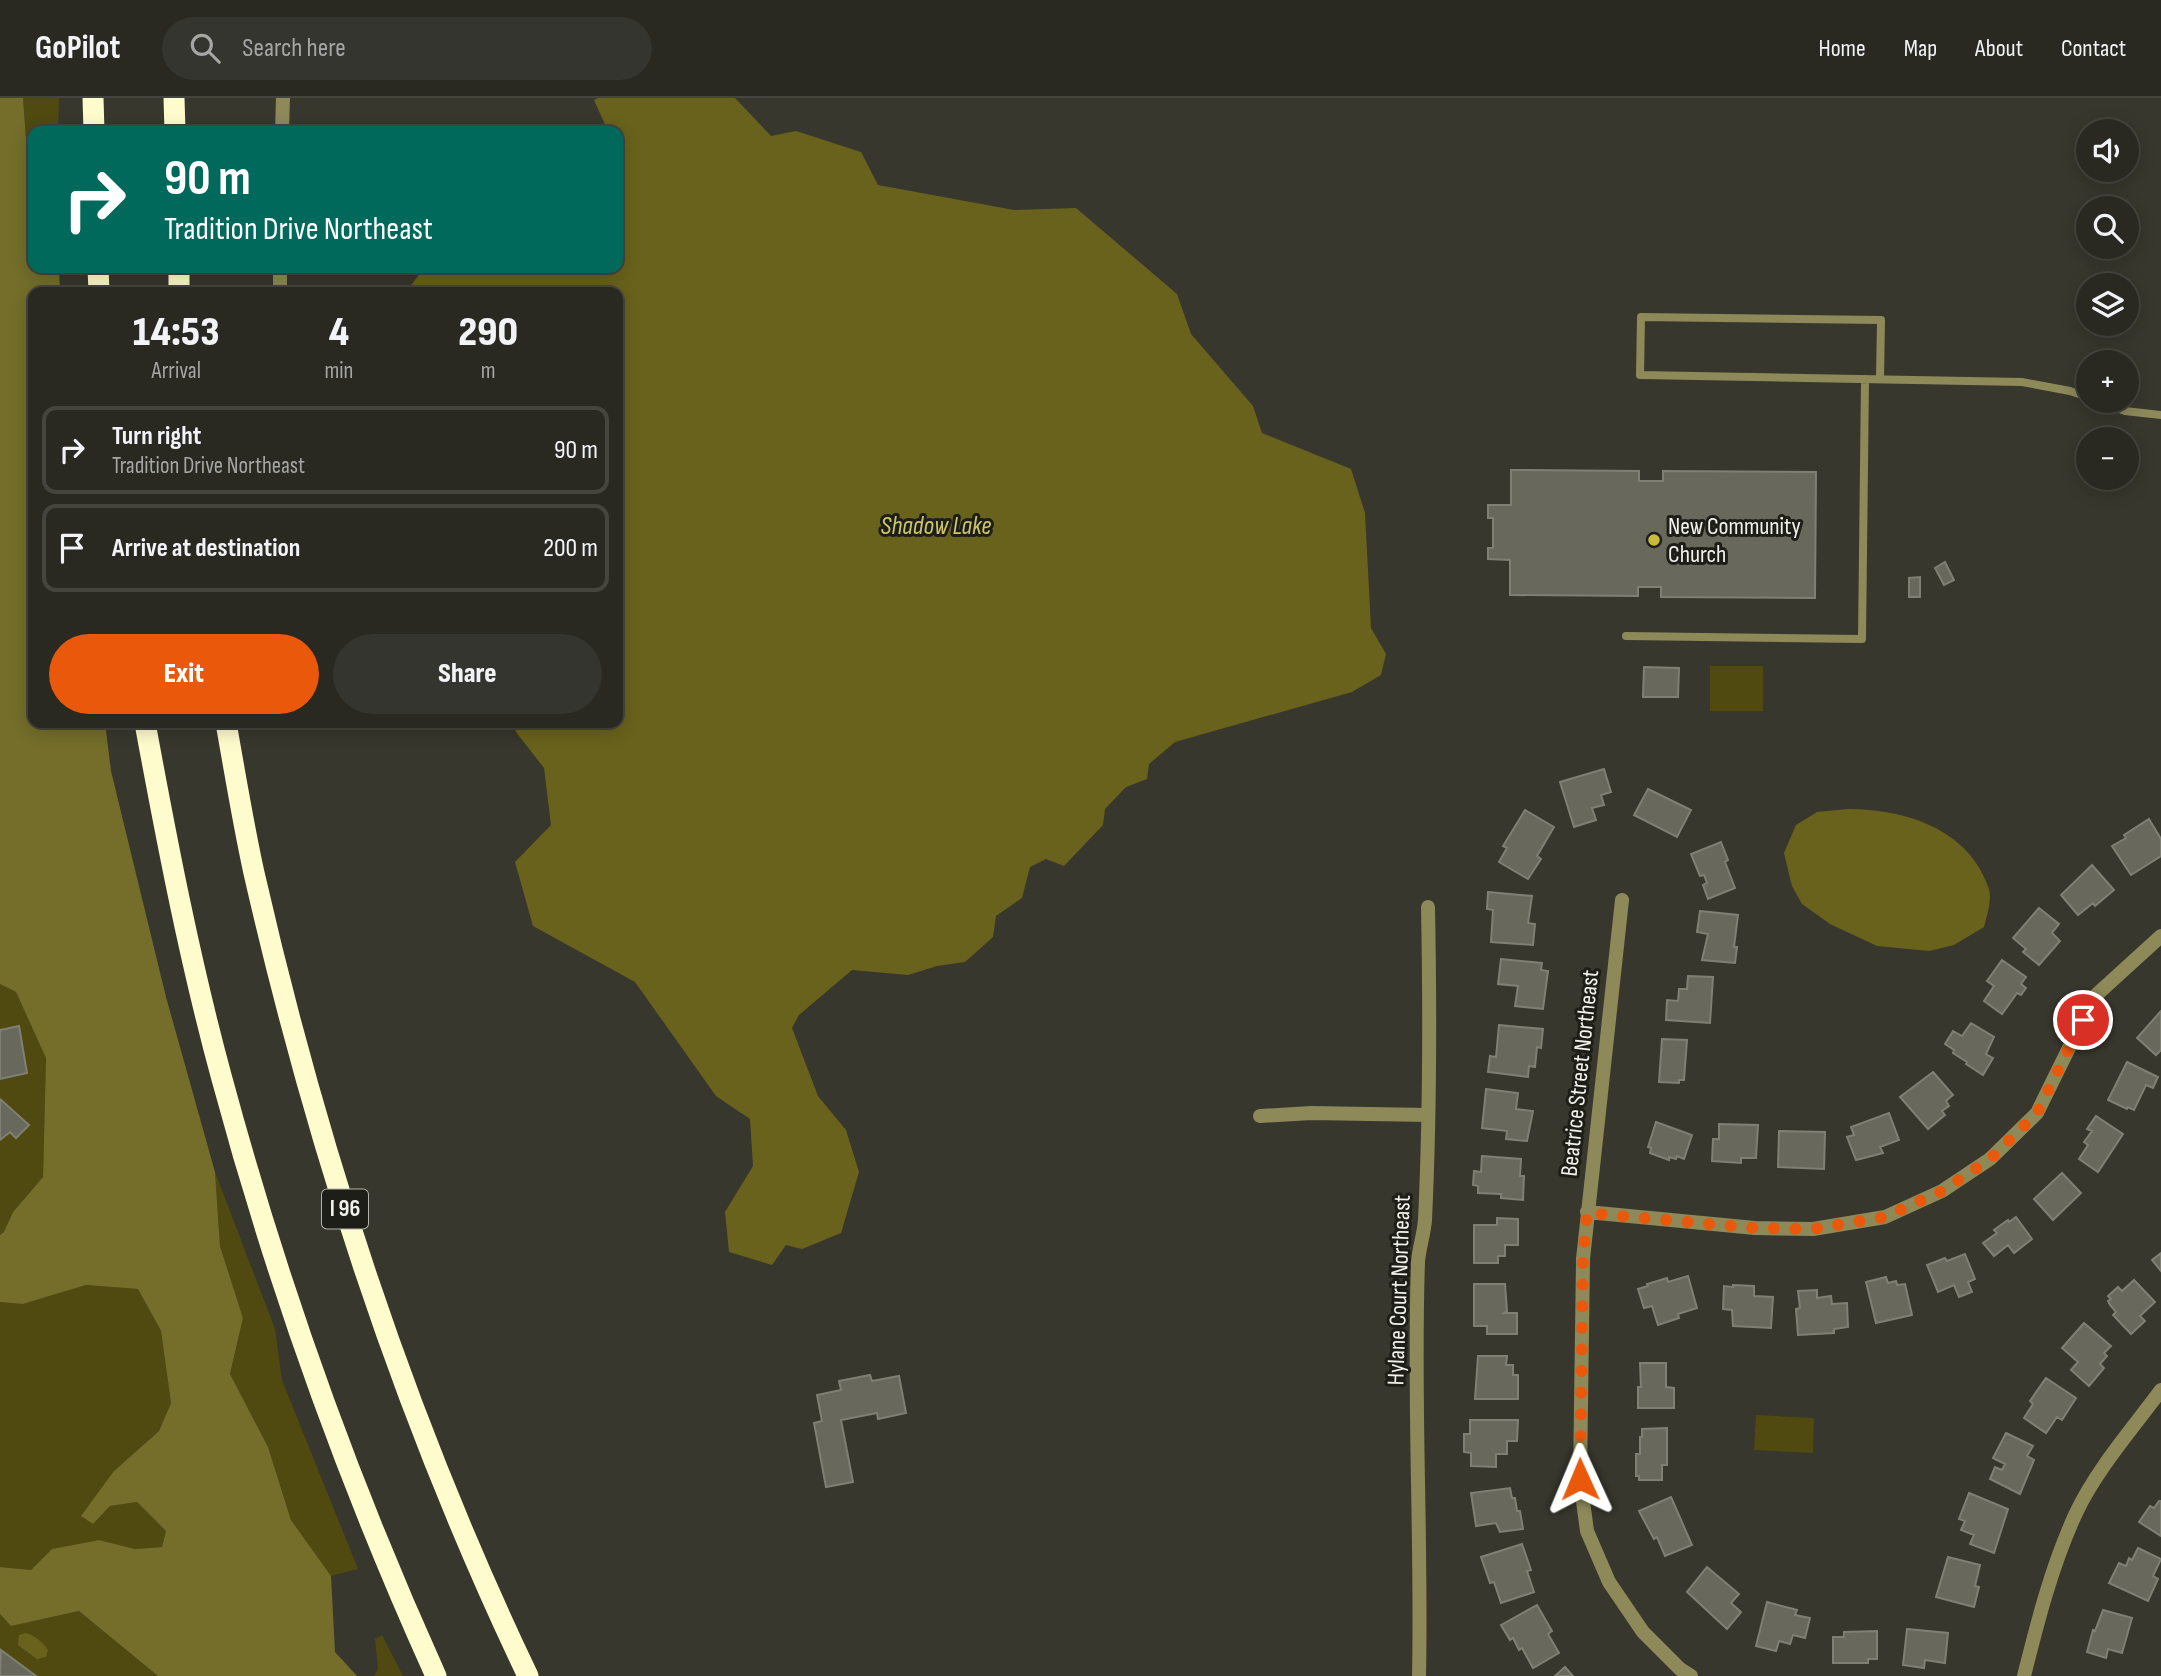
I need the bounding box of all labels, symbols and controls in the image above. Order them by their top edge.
search box [162,17,652,80]
text: GoPilot [35,28,120,68]
icon: search [186,29,224,67]
text: Search here [242,33,346,64]
text: Home [1818,34,1866,63]
text: Map [1904,34,1937,63]
text: About [1975,34,2023,63]
text: Contact [2061,34,2126,63]
map controls [2076,119,2139,490]
button: sound [2076,119,2139,182]
text: 90 m [164,150,251,209]
icon: right [49,154,140,245]
button: search [2076,196,2139,259]
text: Tradition Drive Northeast [164,210,433,249]
button: layers [2076,273,2139,336]
text: 14:53 [133,307,220,358]
text: 4 [329,307,349,358]
text: 290 [458,307,518,358]
button: + [2076,350,2139,413]
text: Arrival [151,357,201,385]
text: min [324,357,353,385]
text: m [481,357,496,385]
text: Turn right [112,421,201,452]
button: − [2076,427,2139,490]
icon: right [53,431,91,469]
text: 90 m [554,435,598,466]
text: Tradition Drive Northeast [112,452,305,480]
water label: Shadow Lake [880,511,992,542]
place label: New Community Church [1668,512,1801,569]
icon: arrive [53,529,91,567]
marker: New Community Church [1646,532,1662,548]
text: Arrive at destination [112,533,300,564]
text: 200 m [543,533,598,564]
button: Exit [49,634,319,714]
button: Share [333,634,602,714]
street label: Beatrice Street Northeast [1555,968,1605,1178]
pin [2053,990,2113,1050]
icon: arrive [2064,1001,2102,1039]
road number: I 96 [322,1190,368,1228]
street label: Hylane Court Northeast [1381,1194,1417,1386]
position arrow [1543,1442,1617,1516]

